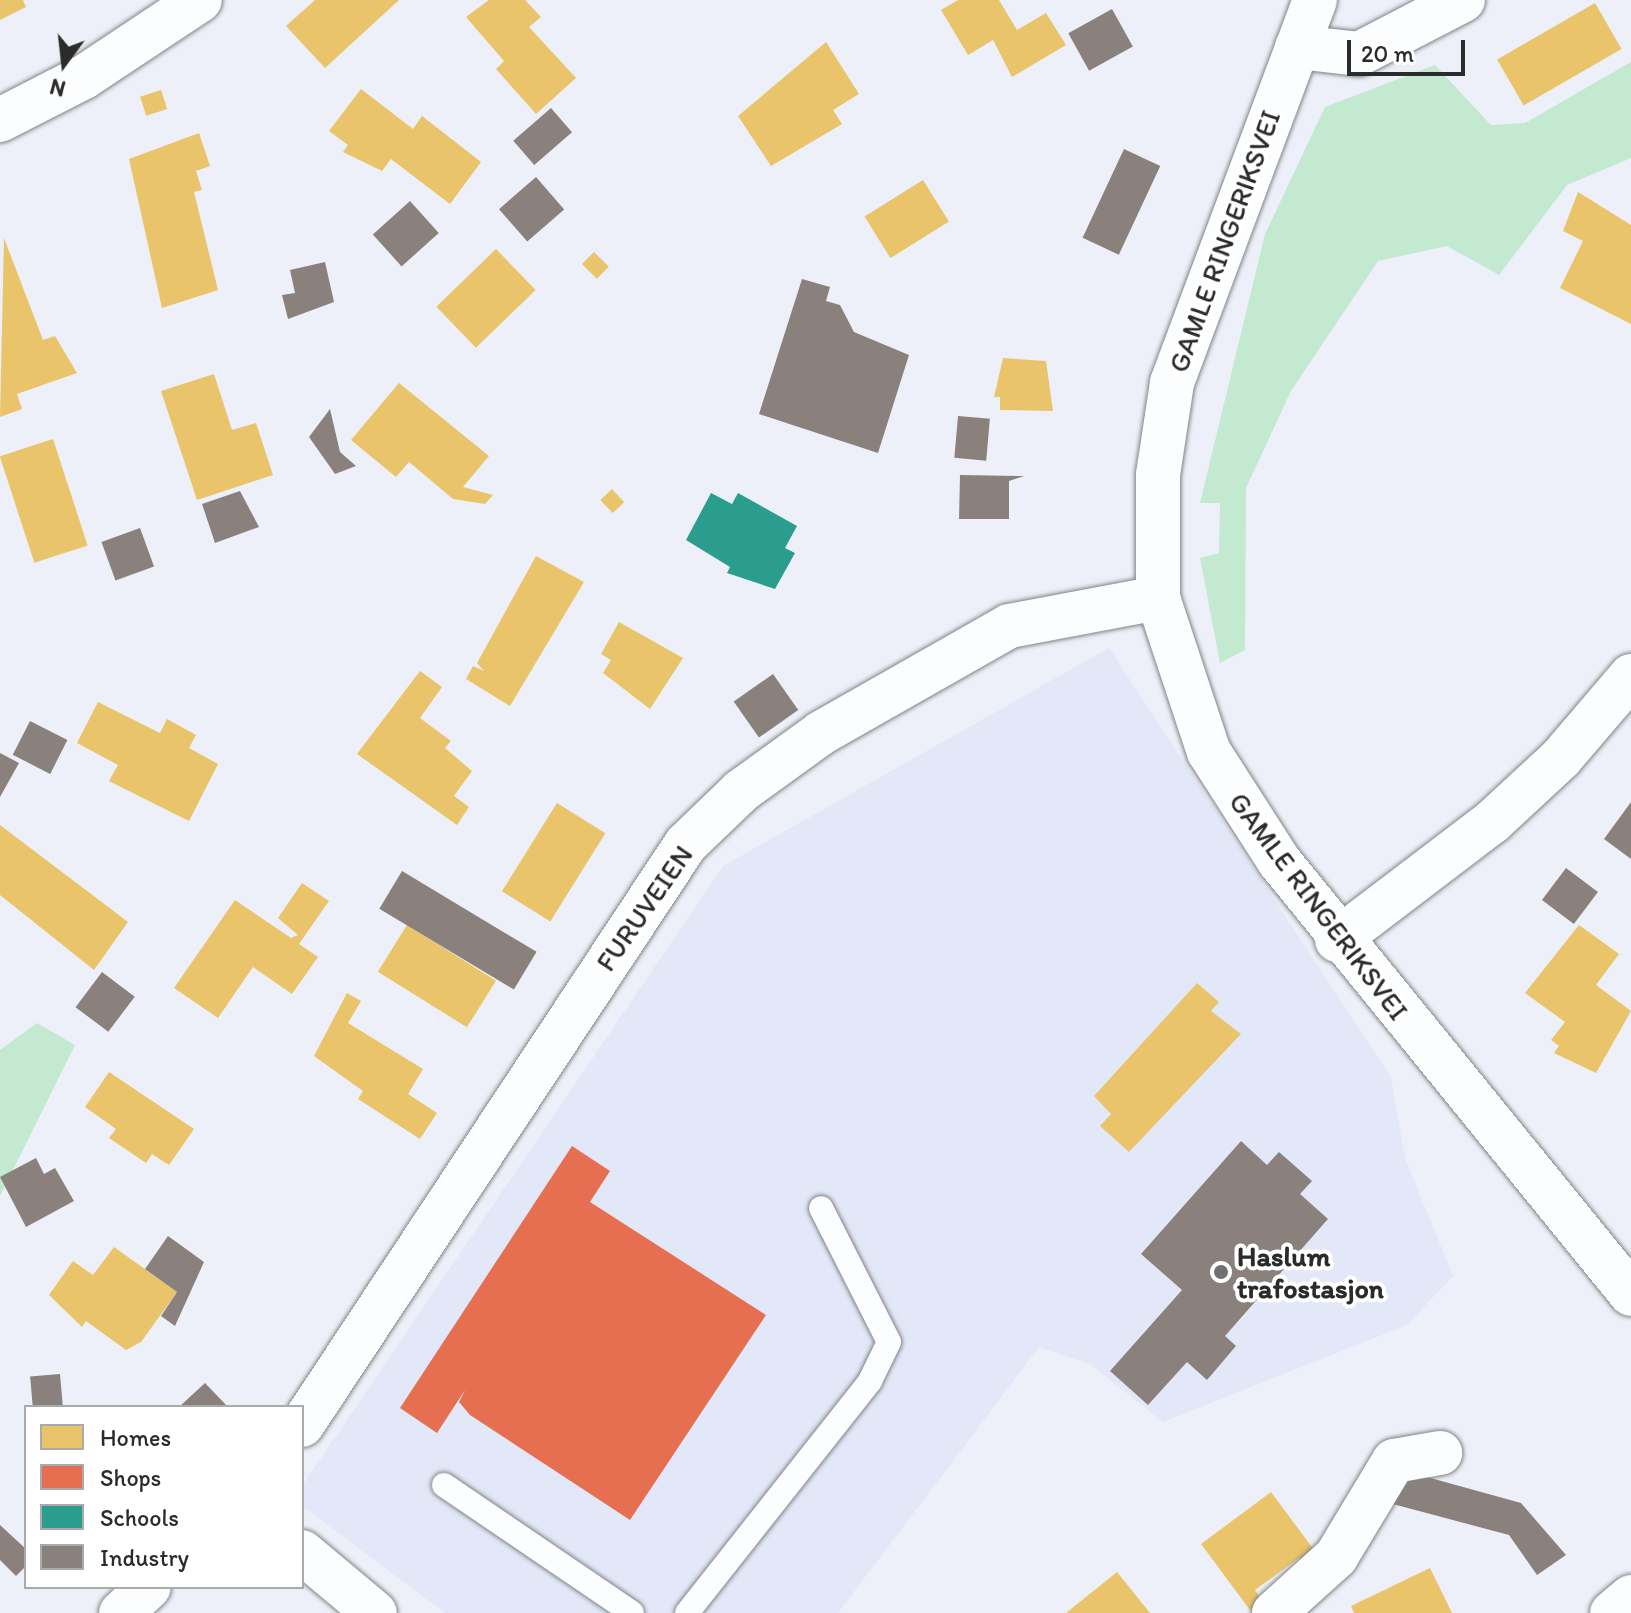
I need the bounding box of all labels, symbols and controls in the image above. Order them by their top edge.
north arrow [24,24,104,104]
scale bar [1351,24,1469,74]
text: 20 m [1361,39,1414,68]
text: N [47,73,68,103]
street label: GAMLE RINGERIKSVEI [1161,105,1287,377]
street label: GAMLE RINGERIKSVEI [1222,785,1416,1027]
street label: FURUVEIEN [588,839,700,977]
place label: Haslum trafostasjon [1237,1239,1384,1305]
marker: Haslum trafostasjon [1212,1263,1230,1281]
legend [24,1405,304,1589]
text: Homes [100,1423,171,1452]
text: Shops [100,1463,161,1492]
text: Schools [100,1503,179,1532]
text: Industry [100,1543,189,1572]

